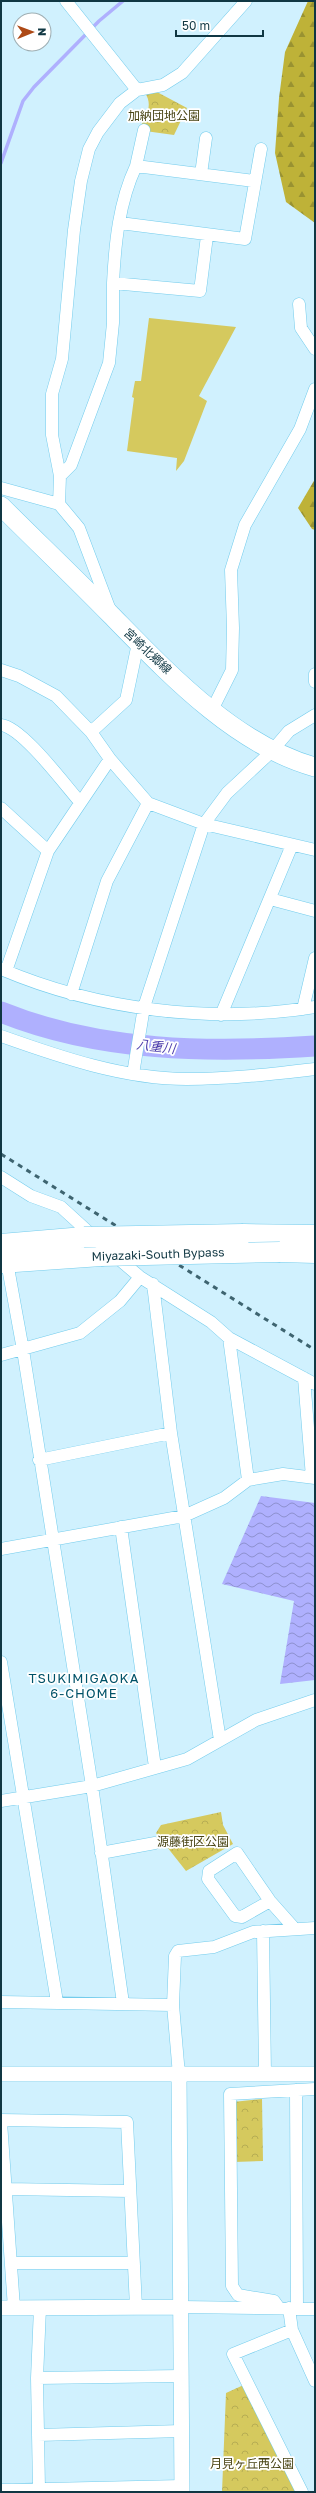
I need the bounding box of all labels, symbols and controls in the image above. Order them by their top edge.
north arrow [12,12,52,52]
scale bar [176,12,263,38]
text: 50 m [182,18,210,33]
text: N [36,28,49,36]
park label: 加納団地公園 [128,108,200,123]
street label: 宮崎北郷線 [121,625,175,677]
water label: 八重川 [136,1036,178,1057]
street label: Miyazaki-South Bypass [91,1244,225,1264]
district label: TSUKIMIGAOKA 6-CHOME [29,1670,139,1701]
park label: 源藤街区公園 [157,1834,229,1849]
park label: 月見ヶ丘西公園 [210,2456,294,2471]

